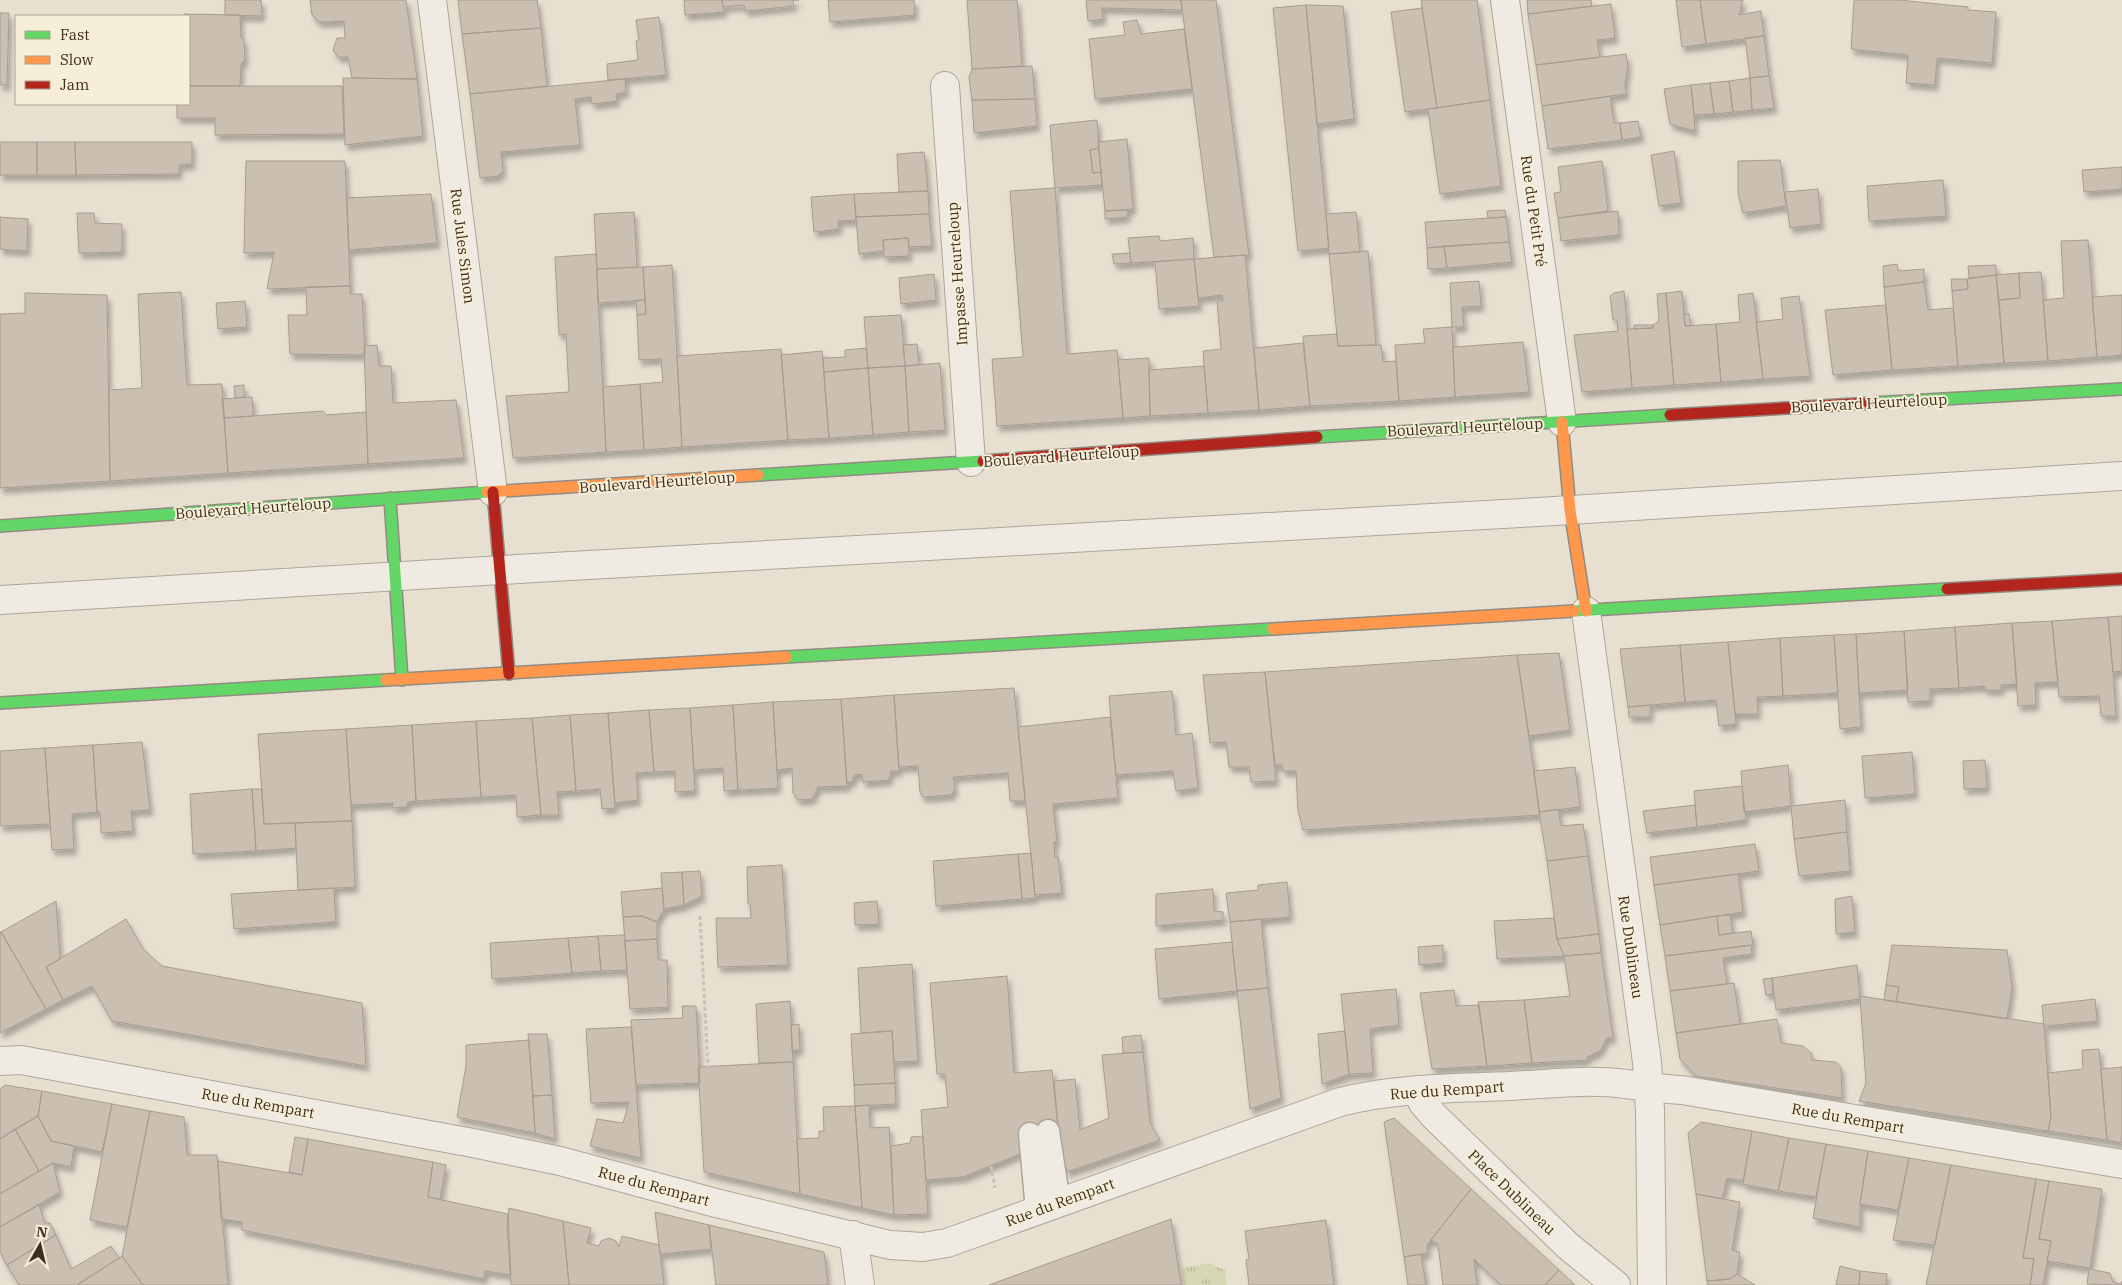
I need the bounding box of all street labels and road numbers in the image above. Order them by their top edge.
street label: Rue du Petit Pré [1517,154,1551,268]
street label: Rue Jules Simon [446,187,480,305]
street label: Impasse Heurteloup [943,202,971,346]
street label: Boulevard Heurteloup [1790,389,1948,417]
street label: Boulevard Heurteloup [1386,413,1544,441]
street label: Boulevard Heurteloup [982,441,1140,471]
street label: Boulevard Heurteloup [578,467,736,497]
street label: Boulevard Heurteloup [174,493,332,523]
street label: Rue Dublineau [1614,894,1648,1000]
street label: Rue du Rempart [1389,1077,1505,1103]
street label: Rue du Rempart [200,1084,316,1122]
street label: Rue du Rempart [1790,1099,1906,1137]
street label: Place Dublineau [1464,1145,1560,1239]
street label: Rue du Rempart [596,1162,712,1210]
street label: Rue du Rempart [1003,1173,1117,1231]

